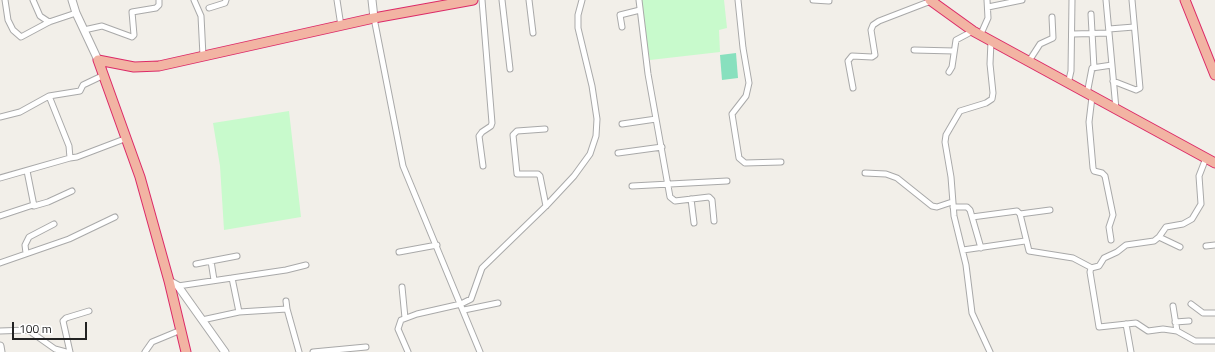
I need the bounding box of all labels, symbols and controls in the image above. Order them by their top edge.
scale bar [14,314,89,340]
text: 100 m [19,319,52,338]

